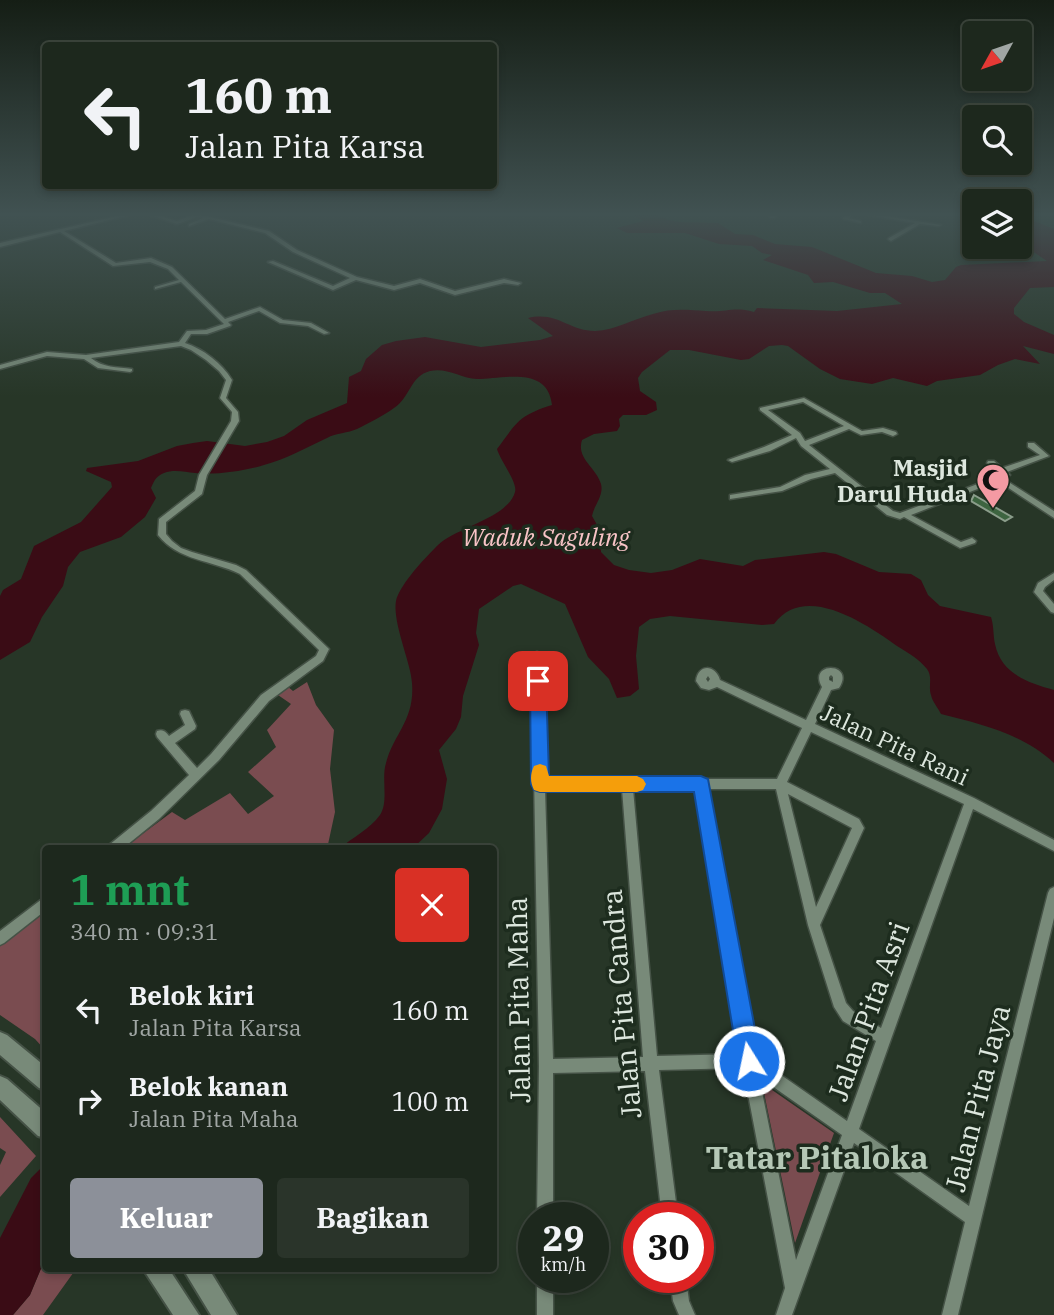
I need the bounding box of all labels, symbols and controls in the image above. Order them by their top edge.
north arrow [962,21,1032,91]
map controls [962,21,1032,259]
text: 160 m [185,63,332,126]
icon: left [70,70,161,161]
button: search [962,105,1032,175]
text: Jalan Pita Karsa [185,125,425,167]
button: layers [962,189,1032,259]
place label: Masjid Darul Huda [837,452,968,508]
mosque icon: Masjid Darul Huda [974,461,1012,510]
water label: Waduk Saguling [462,521,631,553]
pin [508,651,568,711]
icon: arrive [519,662,557,700]
street label: Jalan Pita Rani [816,697,974,791]
text: 1 mnt [70,862,189,917]
button: close [395,868,469,942]
street label: Jalan Pita Candra [593,888,649,1120]
street label: Jalan Pita Maha [498,896,538,1104]
text: 340 m · 09:31 [70,916,219,946]
street label: Jalan Pita Asri [818,916,918,1106]
text: Belok kiri [129,978,254,1012]
icon: left [70,991,108,1029]
text: 160 m [391,993,469,1027]
street label: Jalan Pita Jaya [936,1001,1018,1195]
text: Jalan Pita Karsa [129,1012,302,1042]
position arrow [712,1024,786,1098]
text: Belok kanan [129,1069,288,1103]
icon: right [70,1082,108,1120]
text: 100 m [391,1084,469,1118]
text: Jalan Pita Maha [129,1103,299,1133]
district label: Tatar Pitaloka [705,1136,929,1178]
button: Keluar [70,1178,263,1258]
button: Bagikan [277,1178,469,1258]
speed limit sign: 30 [623,1202,714,1293]
text: 29 [542,1215,585,1261]
text: km/h [541,1253,586,1276]

